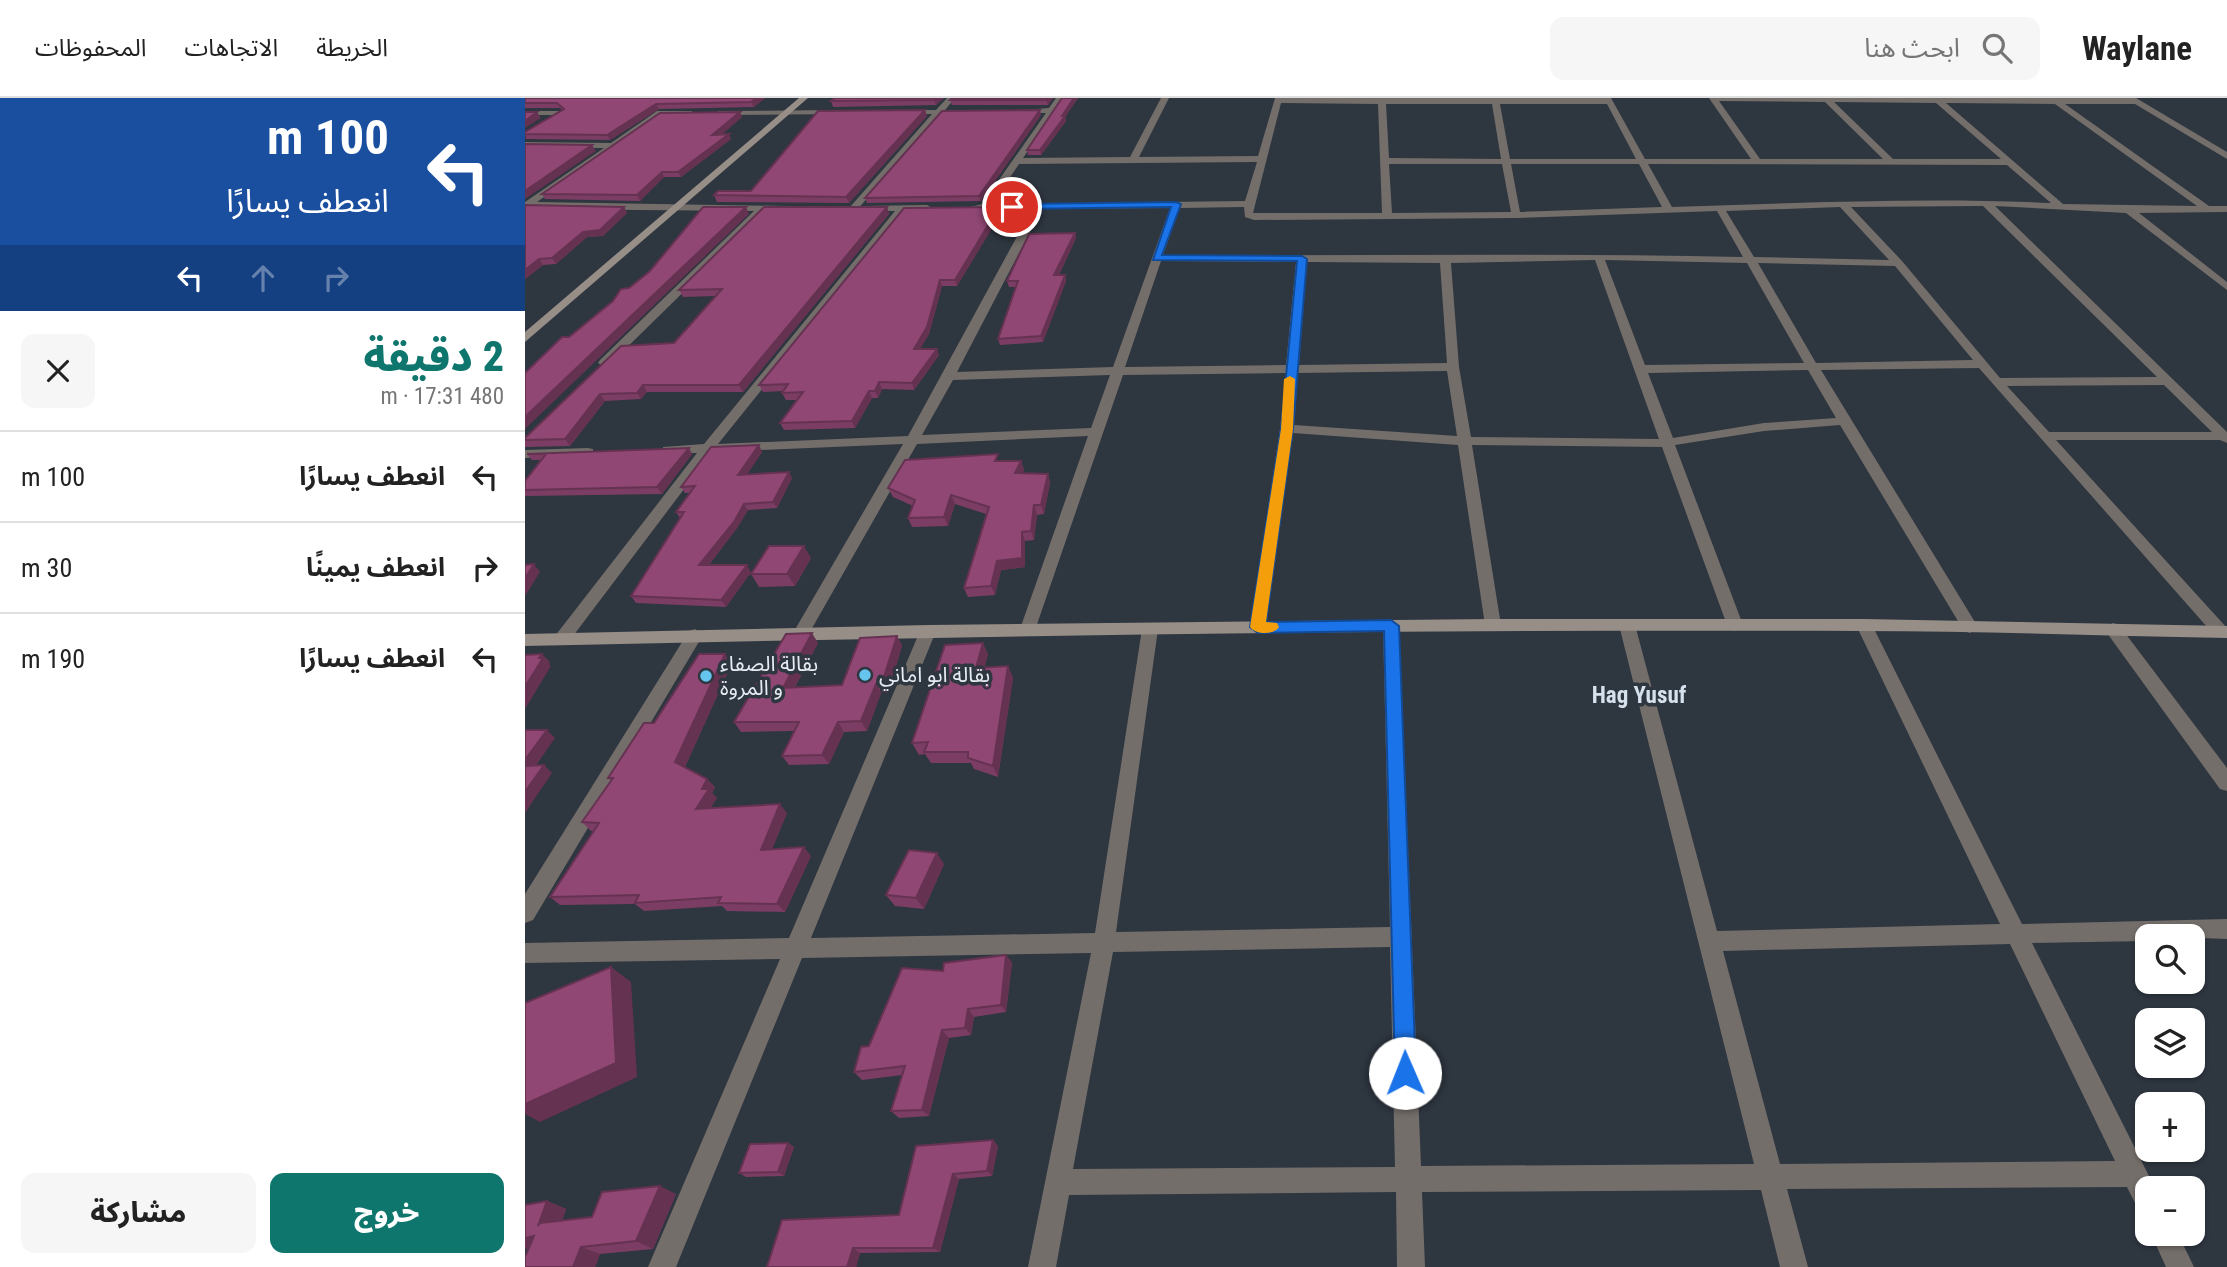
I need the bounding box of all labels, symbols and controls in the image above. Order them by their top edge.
search box [1550,17,2040,80]
icon: search [1978,29,2016,67]
text: Waylane [2082,29,2192,68]
text: ابحث هنا [1864,33,1960,63]
text: المحفوظات [35,34,146,62]
text: الاتجاهات [184,34,278,62]
text: الخريطة [316,34,388,62]
text: 100 m [267,109,389,166]
icon: left [413,126,504,217]
pin [982,177,1042,237]
text: انعطف يسارًا [226,182,389,220]
icon: arrive [993,188,1031,226]
icon: left [171,259,209,297]
icon: ahead [244,259,282,297]
icon: right [317,259,355,297]
text: 2 دقيقة [363,332,504,381]
button: close [21,334,95,408]
text: 480 m · 17:31 [380,383,504,410]
icon: left [466,458,504,496]
text: انعطف يسارًا [299,461,445,491]
text: 100 m [21,462,85,492]
icon: right [466,549,504,587]
text: انعطف يمينًا [306,552,445,582]
text: 30 m [21,553,72,583]
icon: left [466,640,504,678]
text: انعطف يسارًا [299,643,445,673]
text: 190 m [21,644,85,674]
place label: بقالة الصفاء و المروة [720,652,818,700]
place label: بقالة ابو اماني [879,663,990,691]
marker: بقالة ابو اماني [857,667,873,683]
marker: بقالة الصفاء و المروة [698,668,714,684]
district label: Hag Yusuf [1592,682,1687,709]
map controls [2135,924,2205,1246]
button: search [2135,924,2205,994]
button: layers [2135,1008,2205,1078]
position arrow [1368,1036,1442,1110]
button: + [2135,1092,2205,1162]
button: مشاركة [21,1173,256,1253]
button: خروج [270,1173,504,1253]
button: − [2135,1176,2205,1246]

